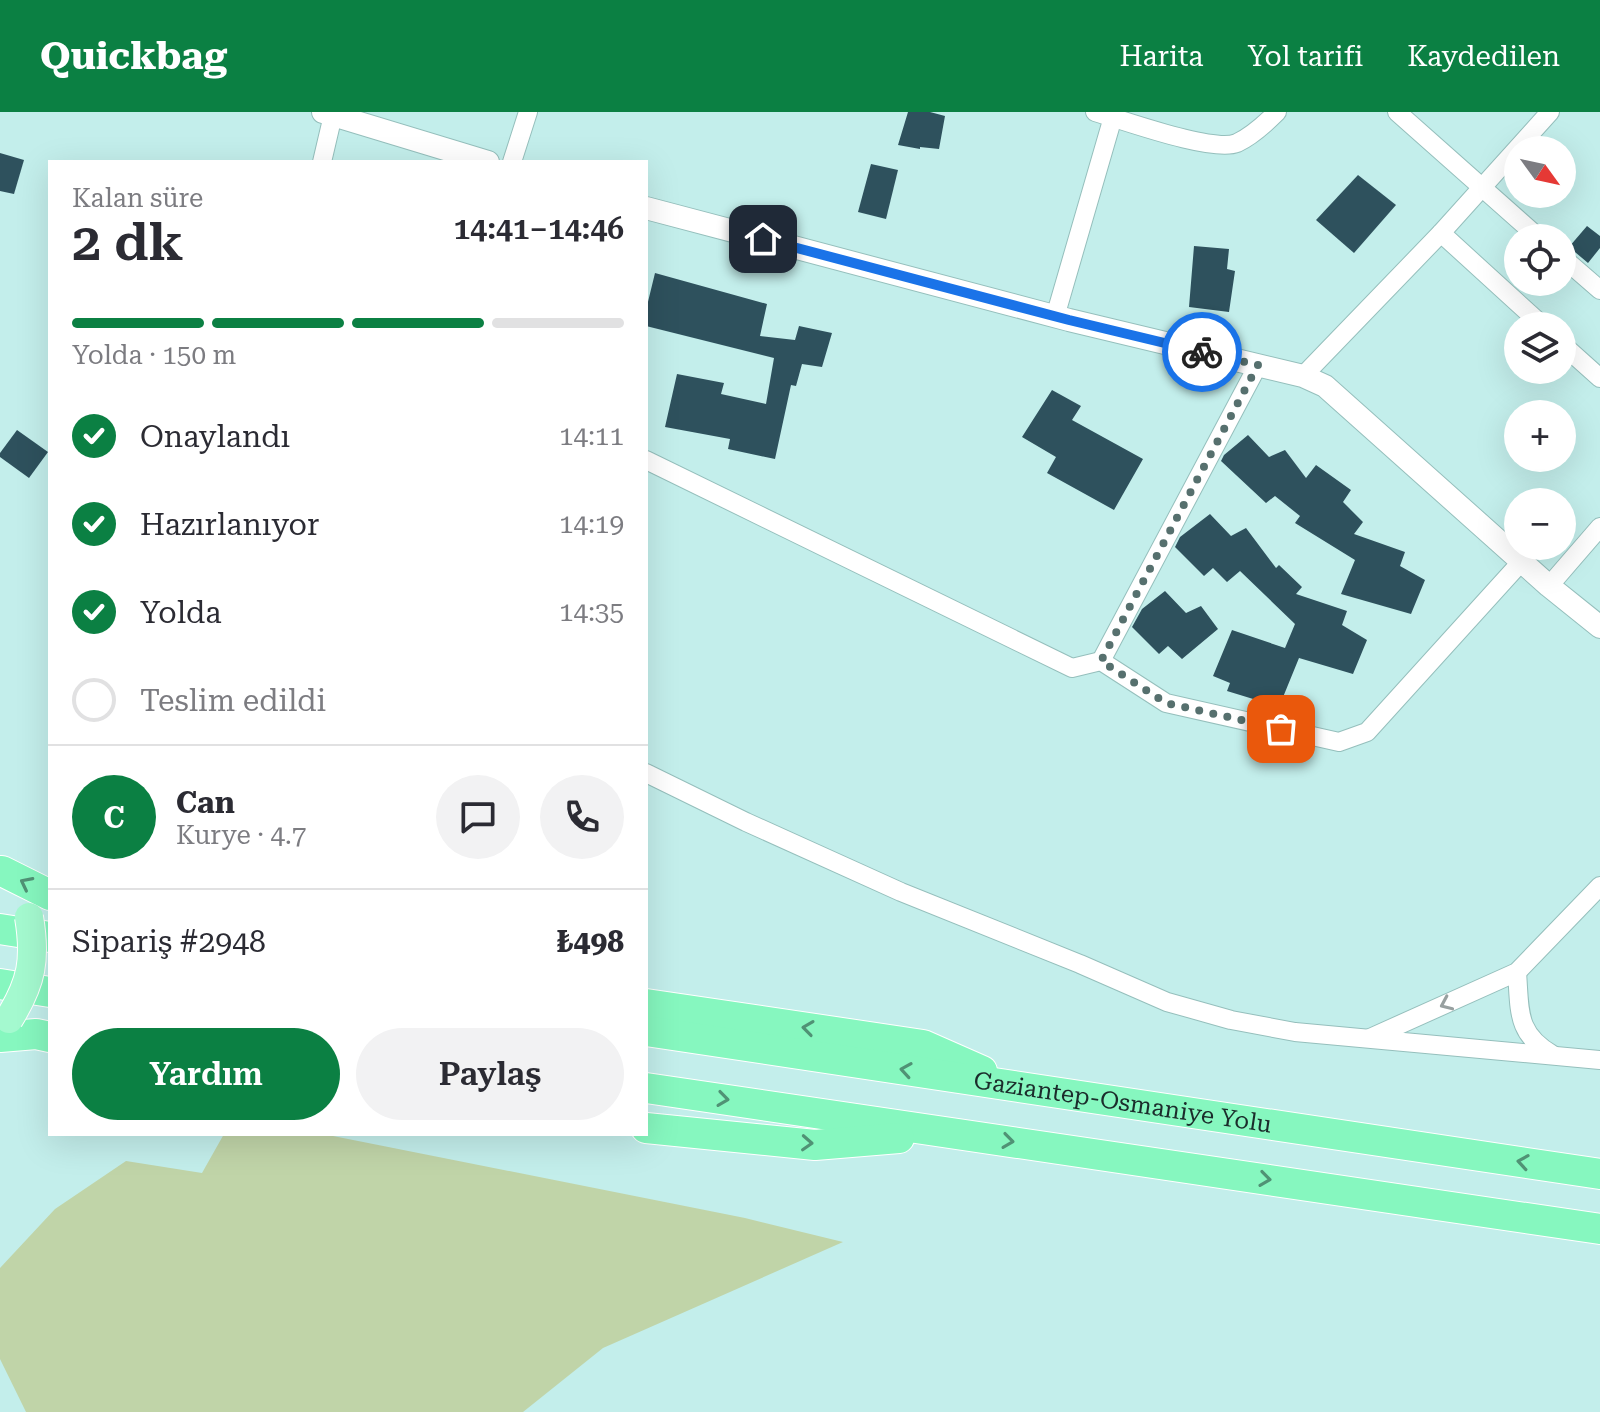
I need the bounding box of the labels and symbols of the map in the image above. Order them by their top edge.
north arrow [1504,136,1576,208]
pin [729,205,797,273]
courier [1162,312,1242,392]
pin [1247,695,1315,763]
one-way arrow [20,877,34,893]
one-way arrow [1439,995,1454,1011]
one-way arrow [801,1020,815,1037]
one-way arrow [899,1062,913,1079]
street label: Gaziantep-Osmaniye Yolu [972,1066,1274,1139]
one-way arrow [716,1090,730,1107]
one-way arrow [1001,1132,1015,1149]
one-way arrow [801,1135,814,1152]
one-way arrow [1516,1155,1530,1172]
one-way arrow [1258,1170,1272,1187]

